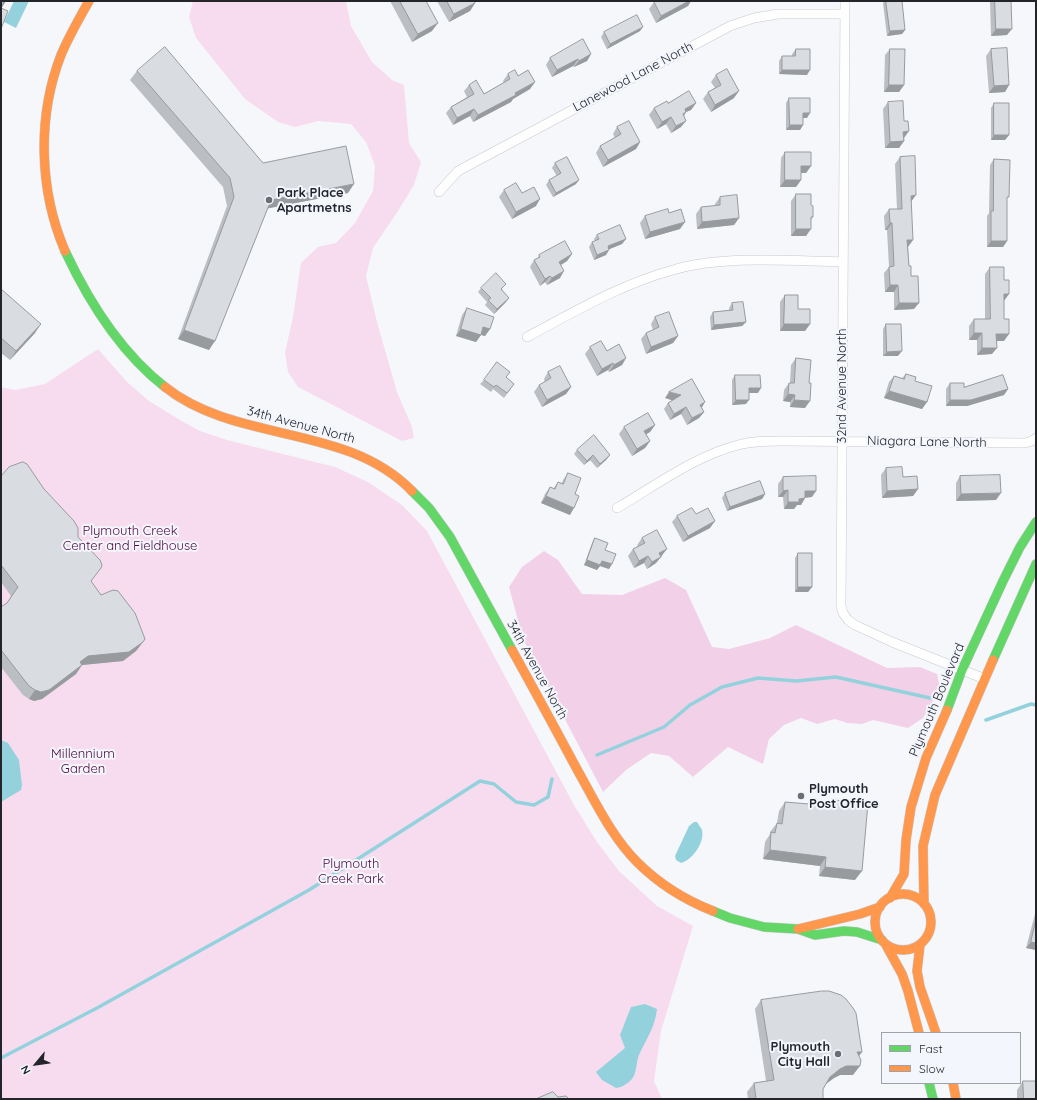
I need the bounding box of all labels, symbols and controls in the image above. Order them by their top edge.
street label: Lanewood Lane North [570,39,696,115]
place label: Park Place Apartmetns [277,185,352,216]
marker: Park Place Apartmetns [264,195,274,205]
street label: 32nd Avenue North [834,328,850,444]
street label: 34th Avenue North [245,403,357,447]
street label: Niagara Lane North [867,433,987,451]
park label: Plymouth Creek Center and Fieldhouse [63,523,197,554]
street label: 34th Avenue North [503,618,571,722]
street label: Plymouth Boulevard [906,641,968,759]
park label: Millennium Garden [51,746,115,777]
place label: Plymouth Post Office [809,781,879,812]
marker: Plymouth Post Office [796,791,806,801]
park label: Plymouth Creek Park [318,856,384,887]
legend [881,1032,1021,1084]
place label: Plymouth City Hall [771,1039,830,1070]
text: Fast [919,1041,943,1056]
north arrow [16,1044,56,1084]
marker: Plymouth City Hall [833,1049,843,1059]
text: Slow [919,1061,945,1076]
text: N [17,1063,34,1077]

